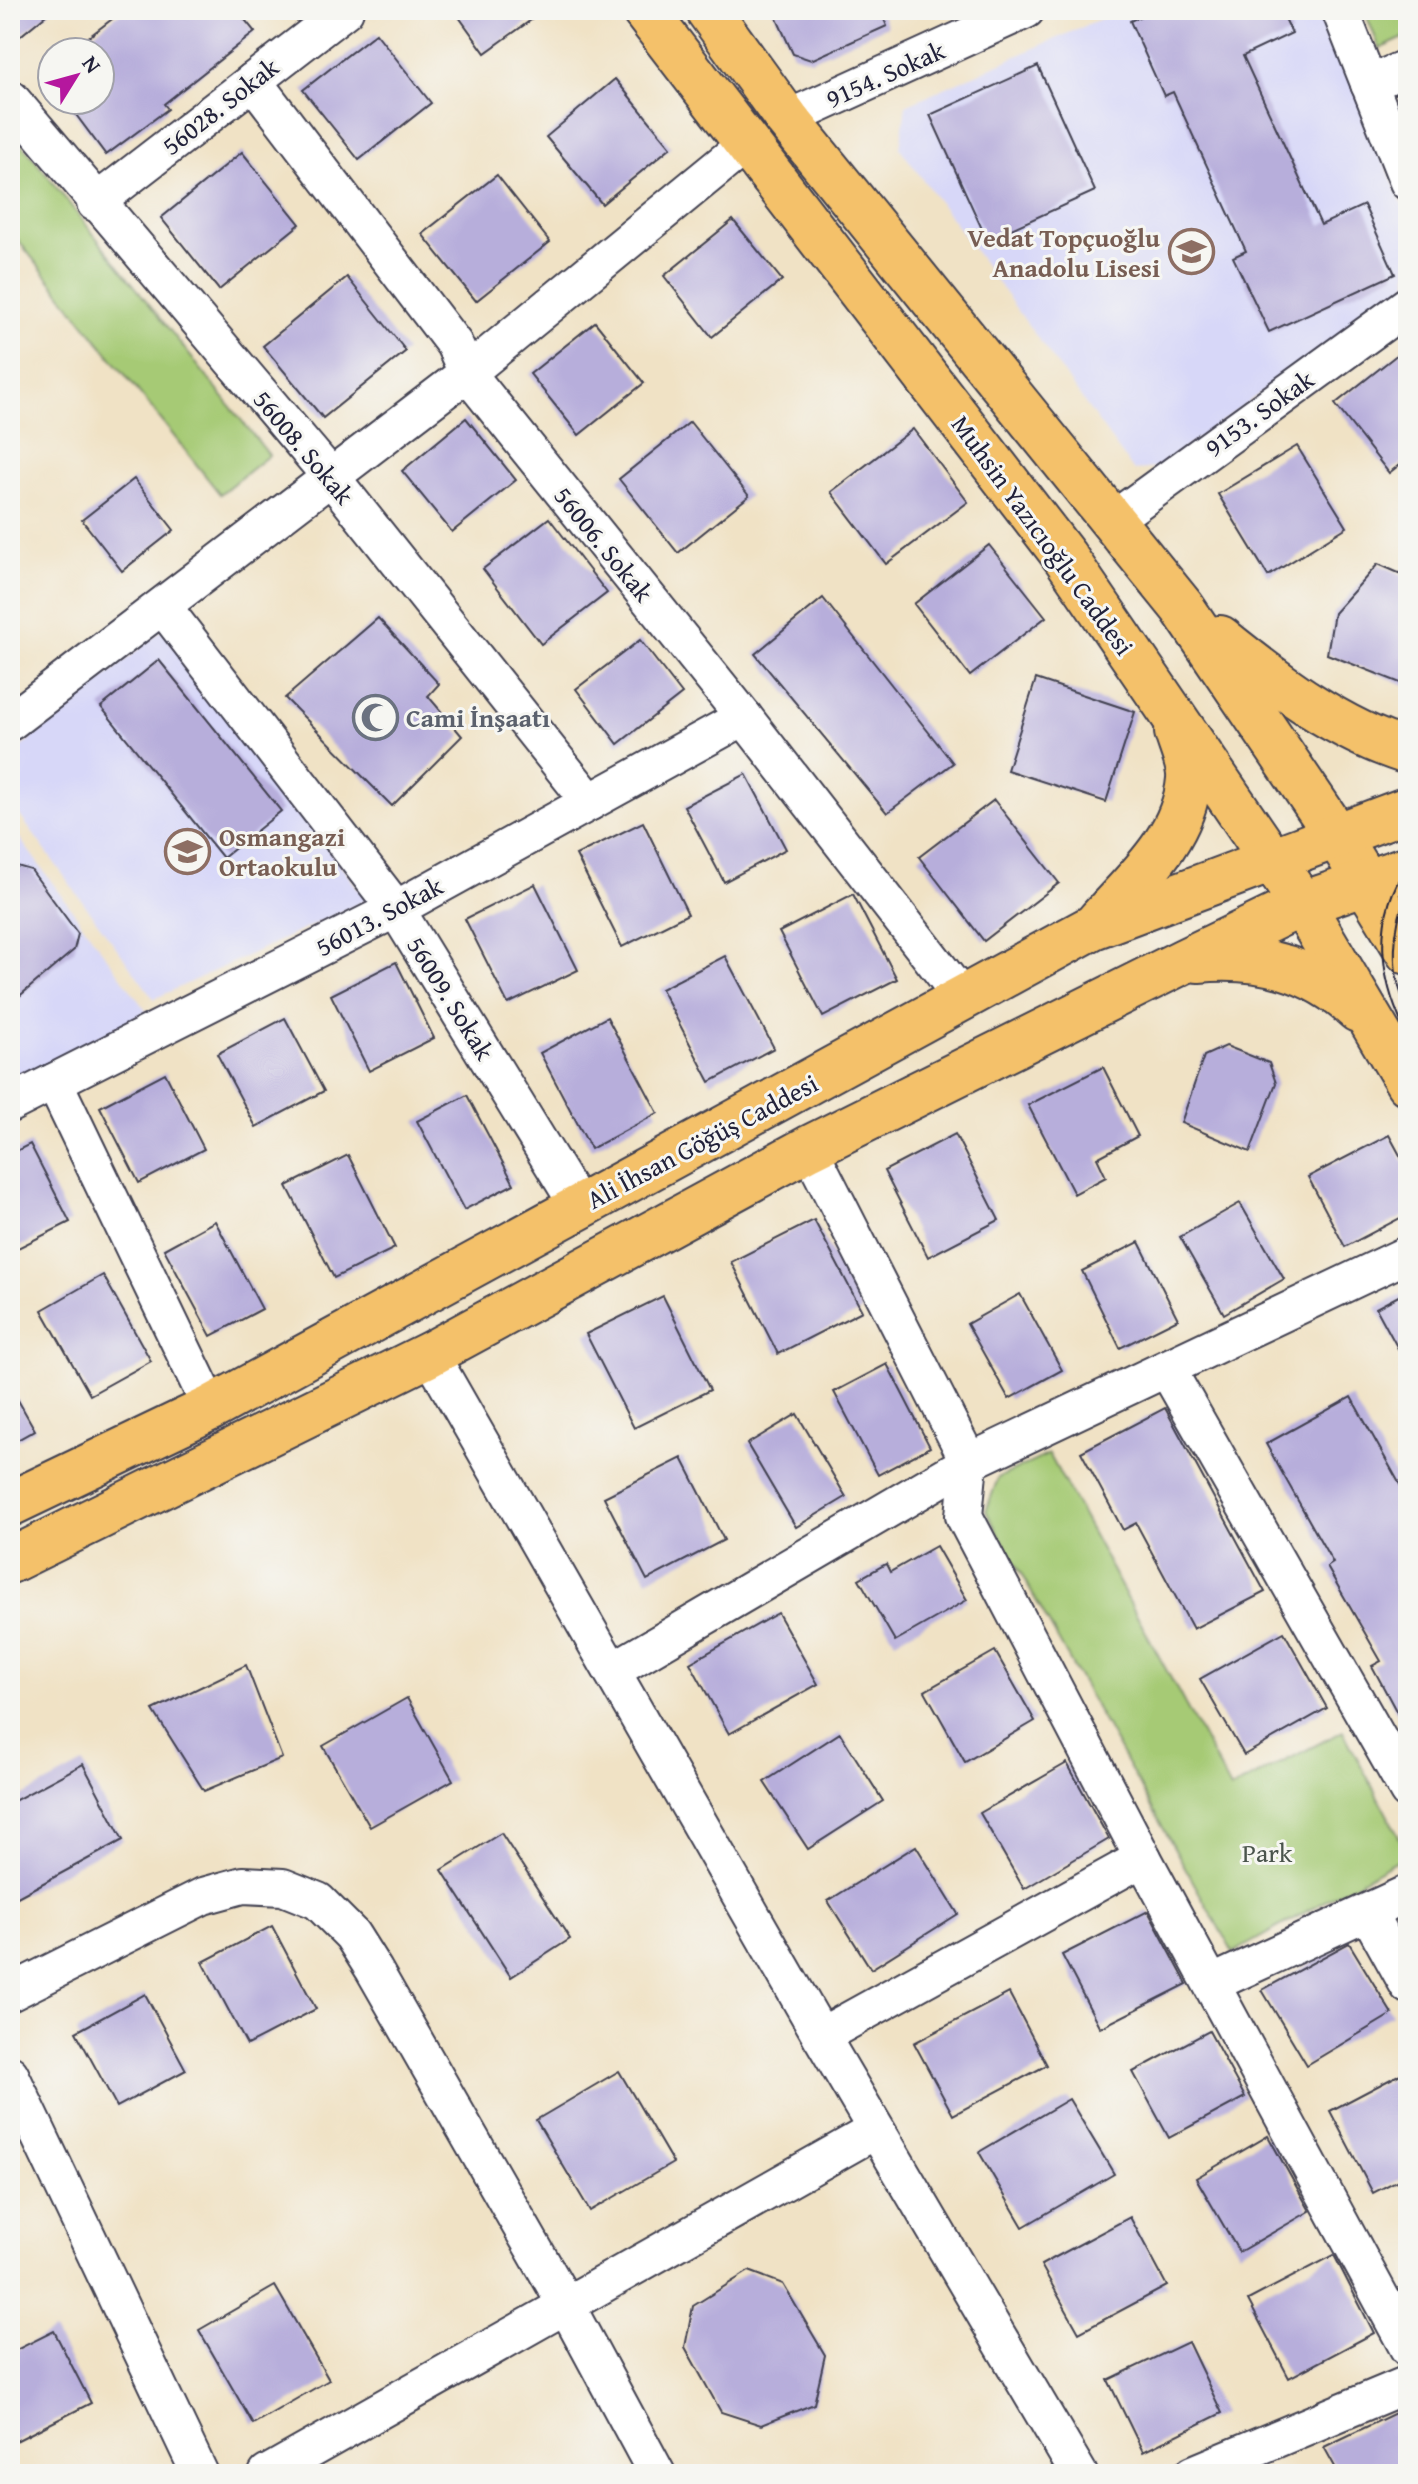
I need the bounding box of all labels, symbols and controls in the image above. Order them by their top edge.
street label: 9154. Sokak [819,30,952,118]
north arrow [36,36,116,116]
street label: 56028. Sokak [153,47,288,164]
text: N [75,48,109,80]
place label: Vedat Topçuoğlu Anadolu Lisesi [967,218,1160,287]
school or university icon: Vedat Topçuoğlu Anadolu Lisesi [1167,228,1215,276]
street label: 9153. Sokak [1196,360,1322,466]
street label: 56008. Sokak [244,381,364,513]
street label: Muhsin Yazıcıoğlu Caddesi [942,407,1144,663]
street label: 56006. Sokak [545,478,663,611]
mosque icon: Cami İnşaatı [351,693,399,741]
place label: Cami İnşaatı [406,698,550,737]
place label: Osmangazi Ortaokulu [219,817,345,886]
school or university icon: Osmangazi Ortaokulu [164,827,212,875]
street label: 56013. Sokak [308,866,450,966]
street label: 56009. Sokak [398,929,505,1068]
street label: Ali İhsan Göğüş Caddesi [579,1063,825,1219]
park label: Park [1242,1833,1293,1872]

